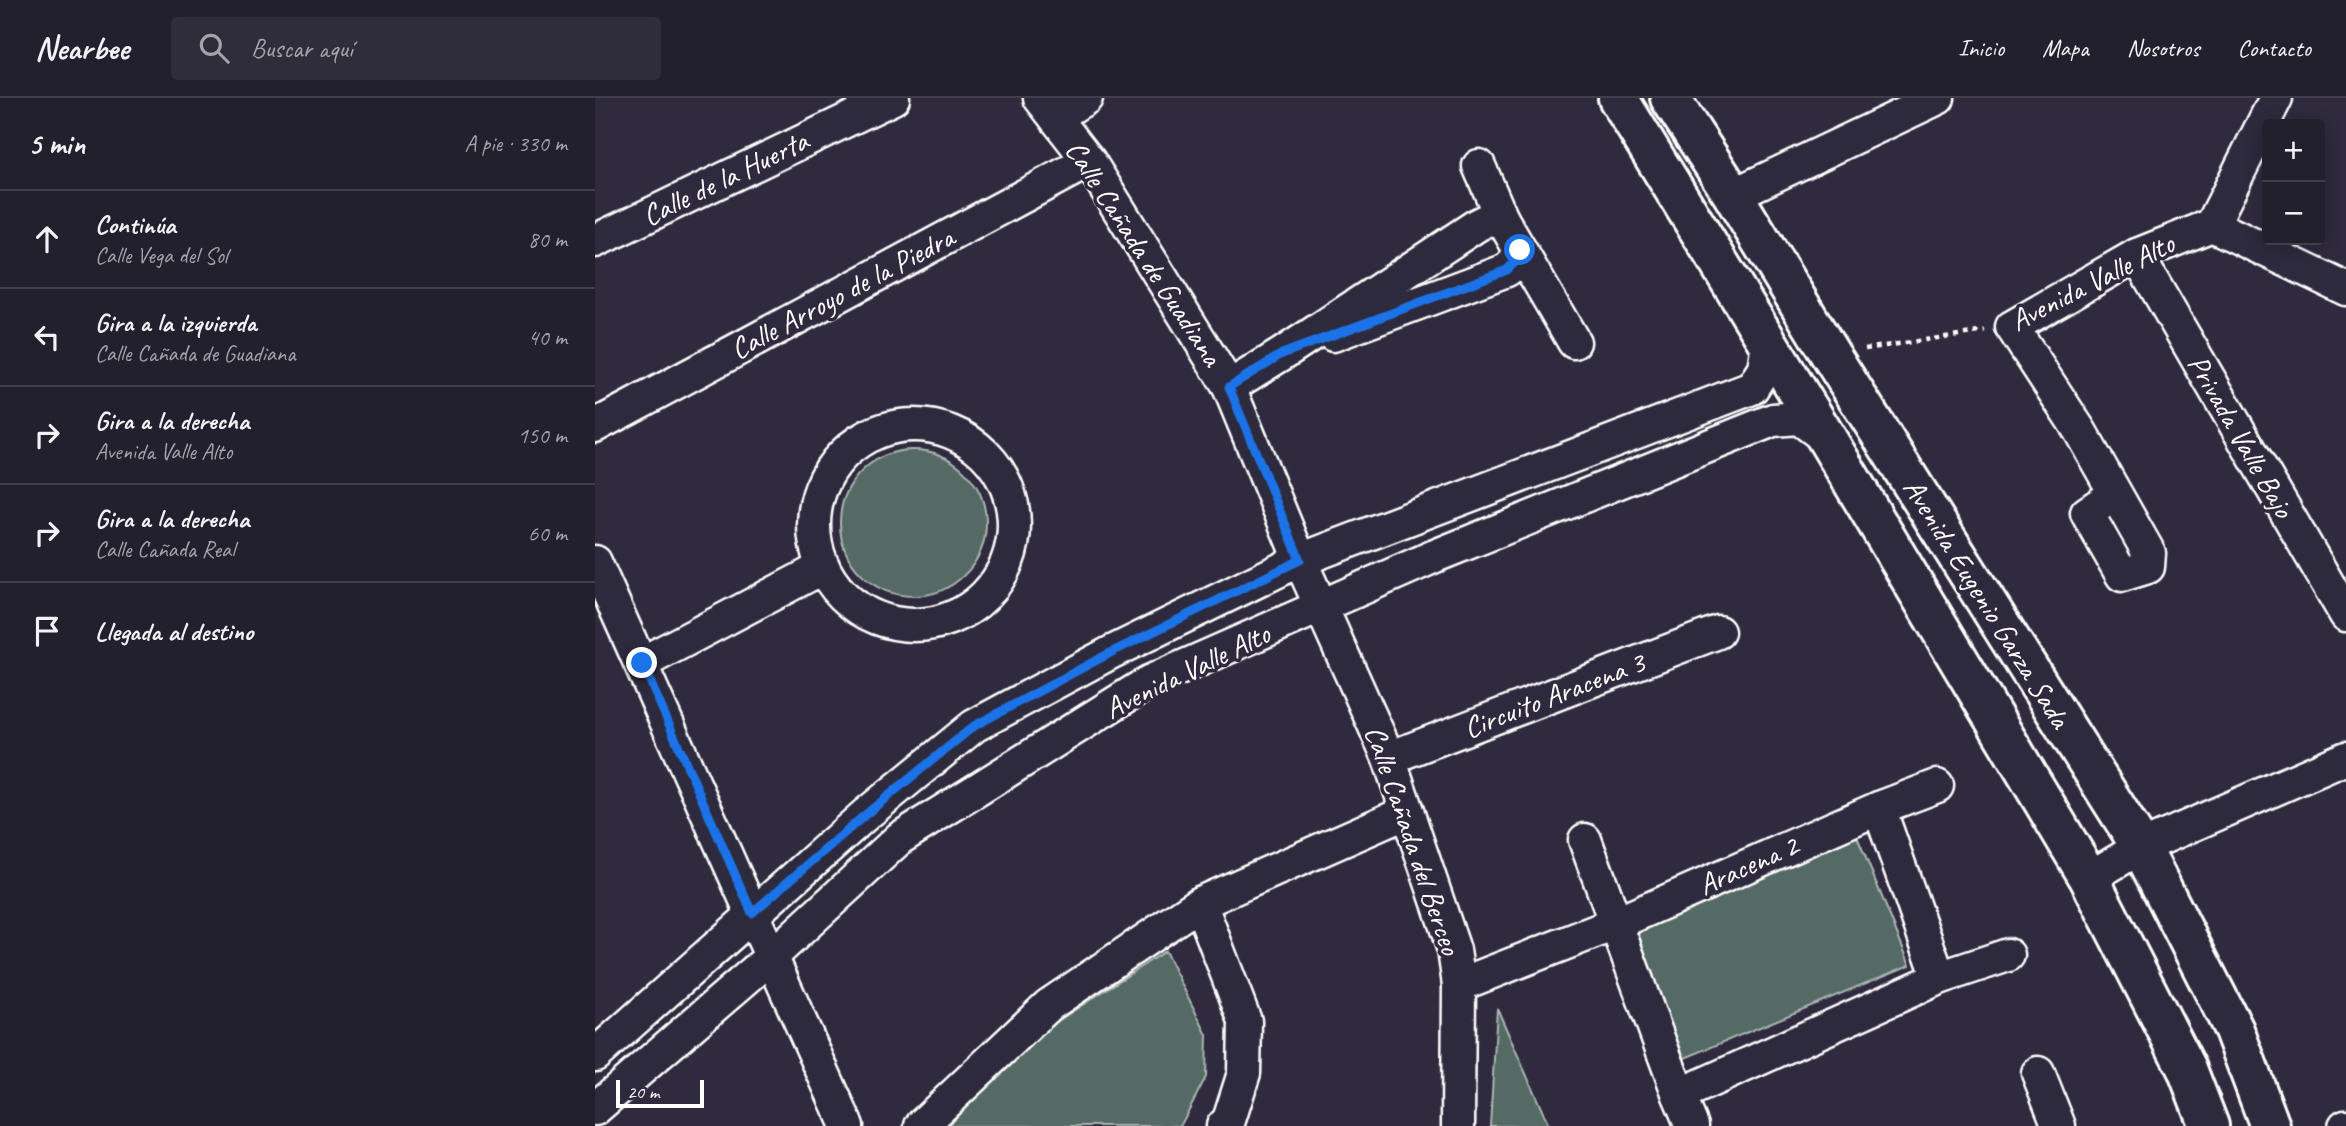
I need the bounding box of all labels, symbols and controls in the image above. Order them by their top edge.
search box [171,17,661,80]
text: Nearbee [35,27,129,69]
icon: search [195,29,233,67]
text: Buscar aquí [251,32,353,65]
text: Inicio [1958,33,2004,63]
text: Mapa [2042,33,2089,63]
text: Nosotros [2127,33,2199,63]
text: Contacto [2237,33,2311,63]
map controls [2262,119,2325,245]
button: + [2262,119,2325,182]
street label: Calle de la Huerta [636,121,816,235]
text: 5 min [28,125,85,163]
text: A pie · 330 m [464,129,567,158]
street label: Calle Cañada de Guadiana [1057,133,1232,375]
button: − [2262,182,2325,245]
text: Continúa [95,208,176,241]
street label: Calle Arroyo de la Piedra [724,217,963,368]
icon: ahead [28,220,66,258]
street label: Avenida Valle Alto [2004,224,2182,340]
text: 80 m [528,225,567,254]
route start [1504,234,1535,265]
text: Calle Vega del Sol [95,241,228,270]
text: Gira a la izquierda [95,306,256,339]
icon: left [28,318,66,356]
text: 40 m [528,323,567,352]
text: Calle Cañada de Guadiana [95,339,295,368]
street label: Privada Valle Bajo [2179,348,2304,525]
text: Gira a la derecha [95,404,249,437]
icon: right [28,416,66,454]
text: 150 m [518,421,567,450]
text: Avenida Valle Alto [95,437,232,466]
street label: Avenida Eugenio Garza Sada [1895,471,2080,737]
text: Gira a la derecha [95,502,249,535]
icon: right [28,514,66,552]
text: 60 m [528,519,567,548]
text: Calle Cañada Real [95,535,235,564]
icon: arrive [28,612,66,650]
street label: Avenida Valle Alto [1098,614,1277,727]
text: Llegada al destino [95,615,253,648]
street label: Circuito Aracena 3 [1458,642,1652,747]
route end [626,647,657,678]
street label: Calle Cañada del Berceo [1356,720,1470,961]
street label: Aracena 2 [1692,825,1806,904]
scale bar [616,1077,703,1109]
text: 20 m [627,1080,659,1104]

